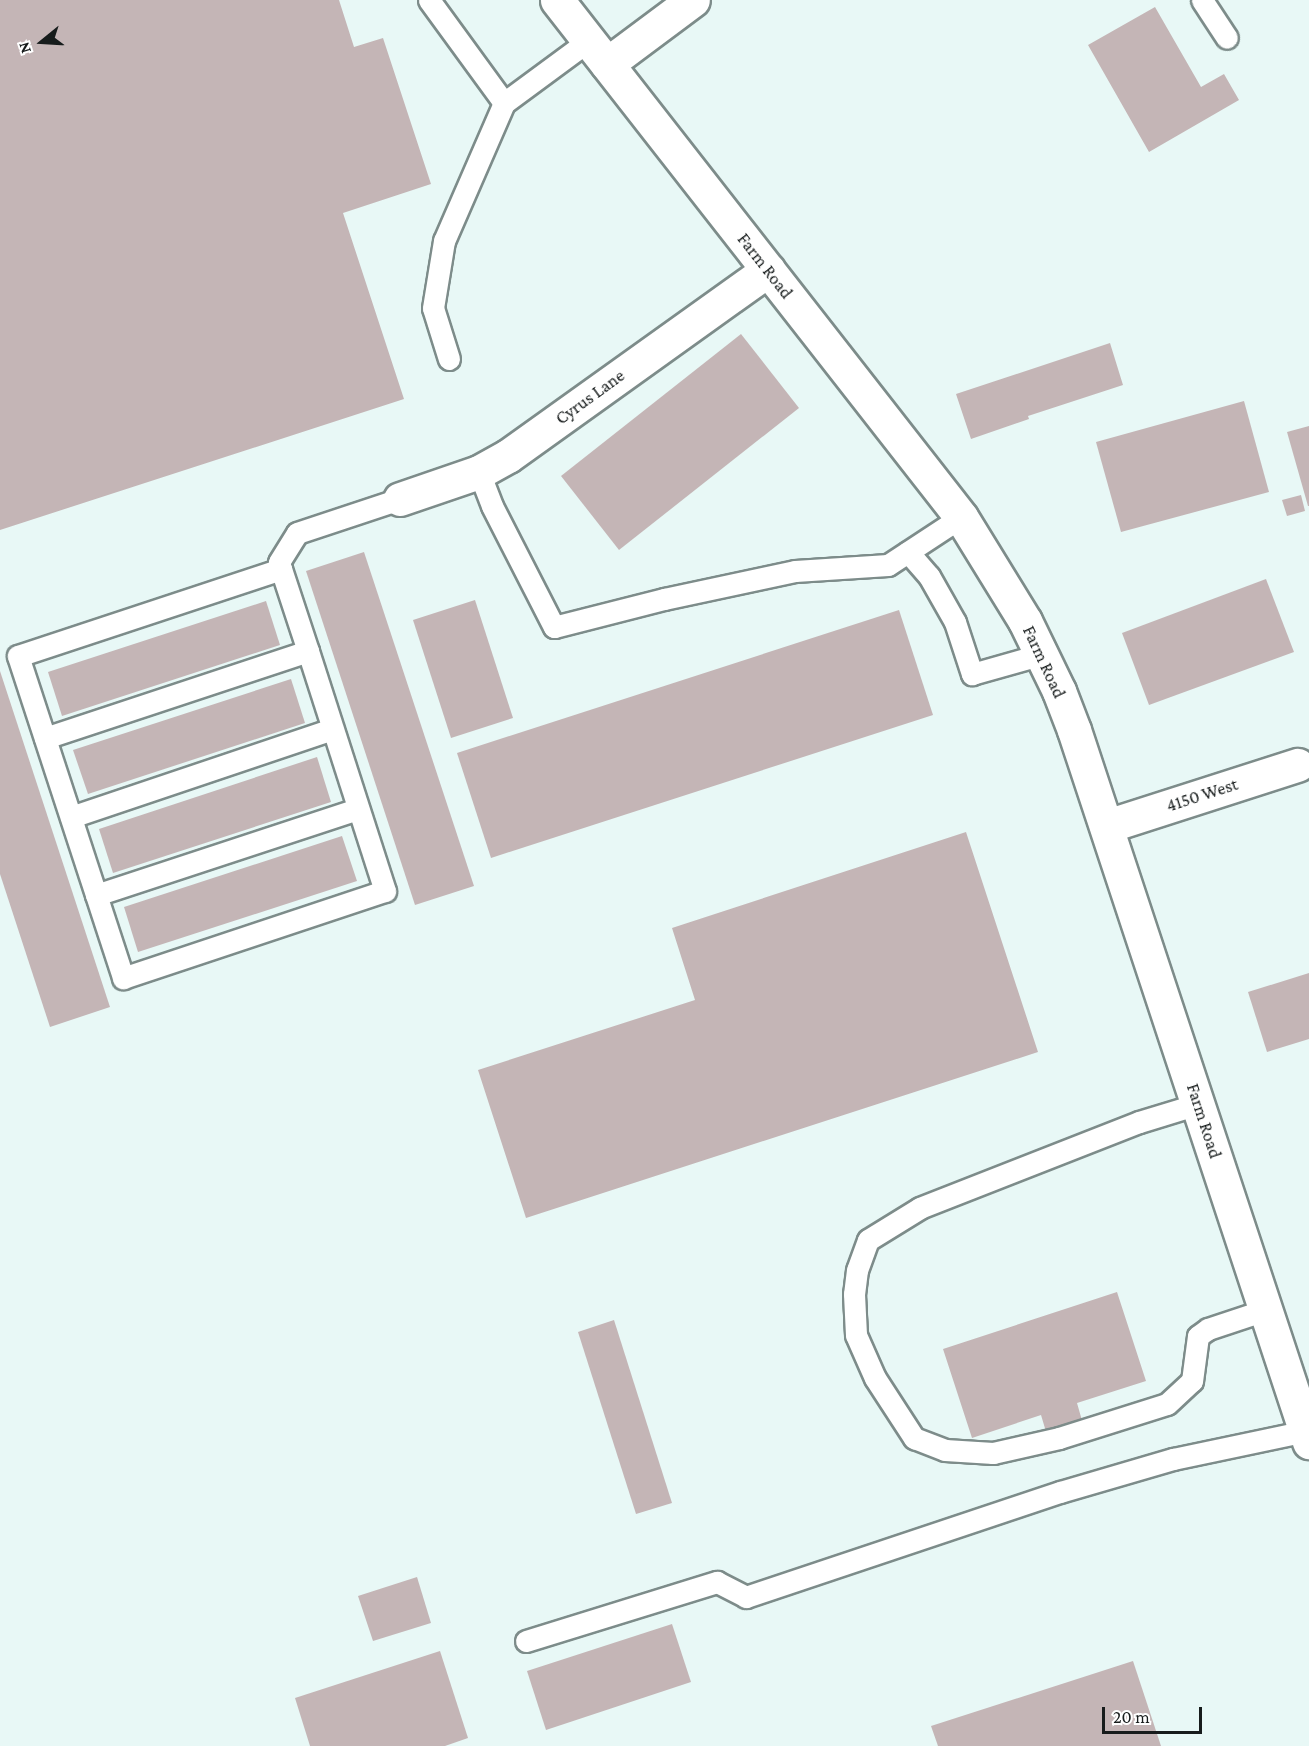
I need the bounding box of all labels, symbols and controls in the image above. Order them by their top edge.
north arrow [12,12,72,72]
text: N [15,40,34,56]
street label: Farm Road [733,229,797,303]
street label: Cyrus Lane [551,365,629,429]
street label: Farm Road [1018,622,1070,702]
street label: 4150 West [1164,773,1240,817]
street label: Farm Road [1182,1081,1226,1161]
scale bar [1105,1695,1206,1733]
text: 20 m [1113,1707,1150,1727]

